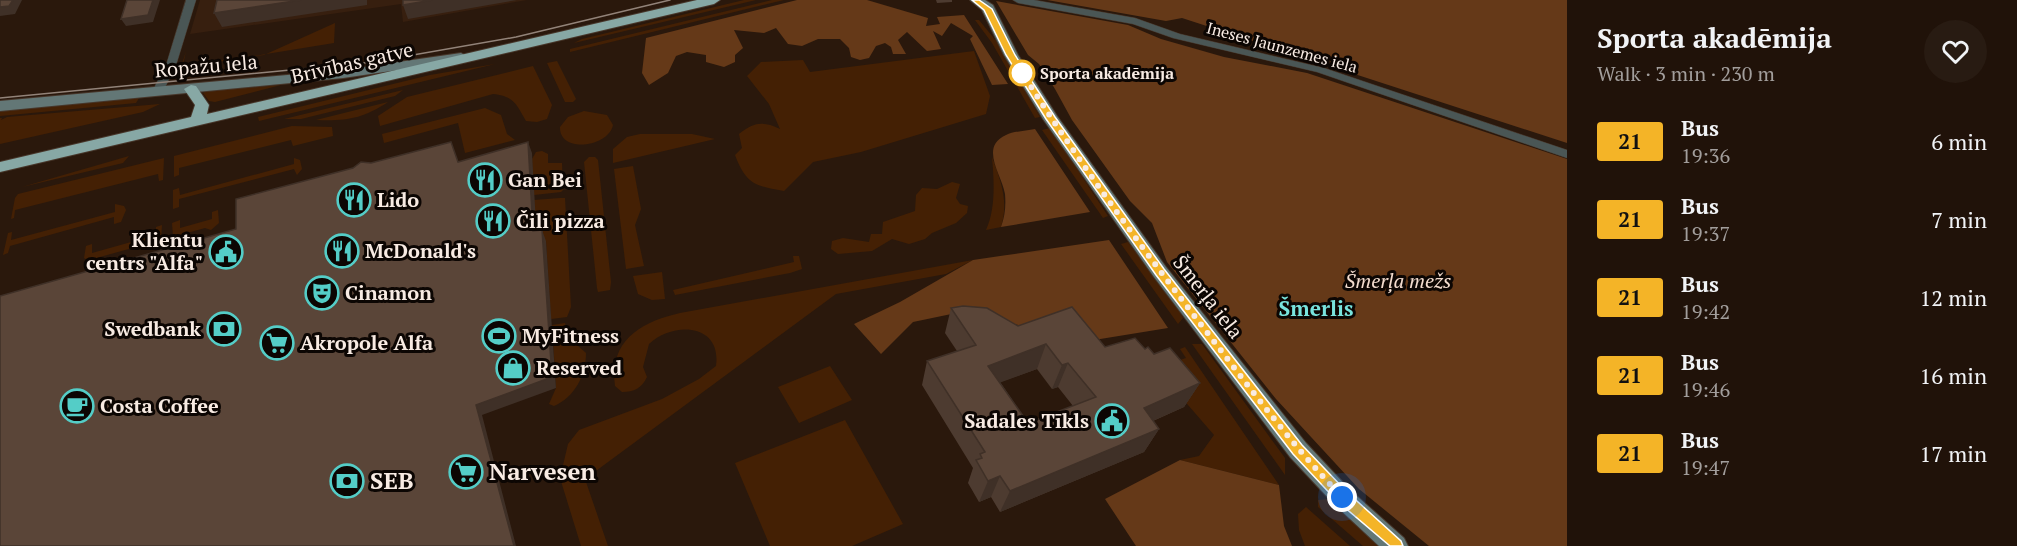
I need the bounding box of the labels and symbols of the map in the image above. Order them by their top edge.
street label: Ineses Jaunzemes iela [1204,16,1360,78]
street label: Brīvības gatve [288,35,416,90]
street label: Ropažu iela [153,48,259,83]
marker: Sporta akadēmija [1009,60,1035,86]
place label: Sporta akadēmija [1040,62,1174,84]
restaurant icon: Gan Bei [467,162,503,198]
place label: Gan Bei [508,166,582,193]
restaurant icon: Lido [336,182,372,218]
place label: Lido [377,186,419,213]
restaurant icon: Čili pizza [475,203,511,239]
place label: Čili pizza [516,207,605,234]
place label: Klientu centrs "Alfa" [86,226,204,276]
restaurant icon: McDonald's [324,233,360,269]
public building icon: Klientu centrs "Alfa" [208,234,244,270]
place label: McDonald's [365,237,476,264]
street label: Šmerļa iela [1167,249,1249,344]
park label: Šmerļa mežs [1345,267,1451,294]
theatre icon: Cinamon [304,275,340,311]
place label: Cinamon [345,279,432,306]
district label: Šmerlis [1279,294,1353,322]
bank icon: Swedbank [206,311,242,347]
place label: Swedbank [104,315,201,342]
sports icon: MyFitness [481,318,517,354]
place label: MyFitness [522,322,619,349]
supermarket icon: Akropole Alfa [259,325,295,361]
place label: Akropole Alfa [300,329,433,356]
shop icon: Reserved [495,350,531,386]
place label: Reserved [536,354,622,381]
cafe icon: Costa Coffee [59,388,95,424]
place label: Costa Coffee [100,392,219,419]
public building icon: Sadales Tīkls [1094,403,1130,439]
place label: Sadales Tīkls [964,407,1089,434]
supermarket icon: Narvesen [448,454,484,490]
place label: Narvesen [489,455,596,487]
bank icon: SEB [329,463,365,499]
place label: SEB [370,464,413,496]
your location [1327,482,1357,512]

